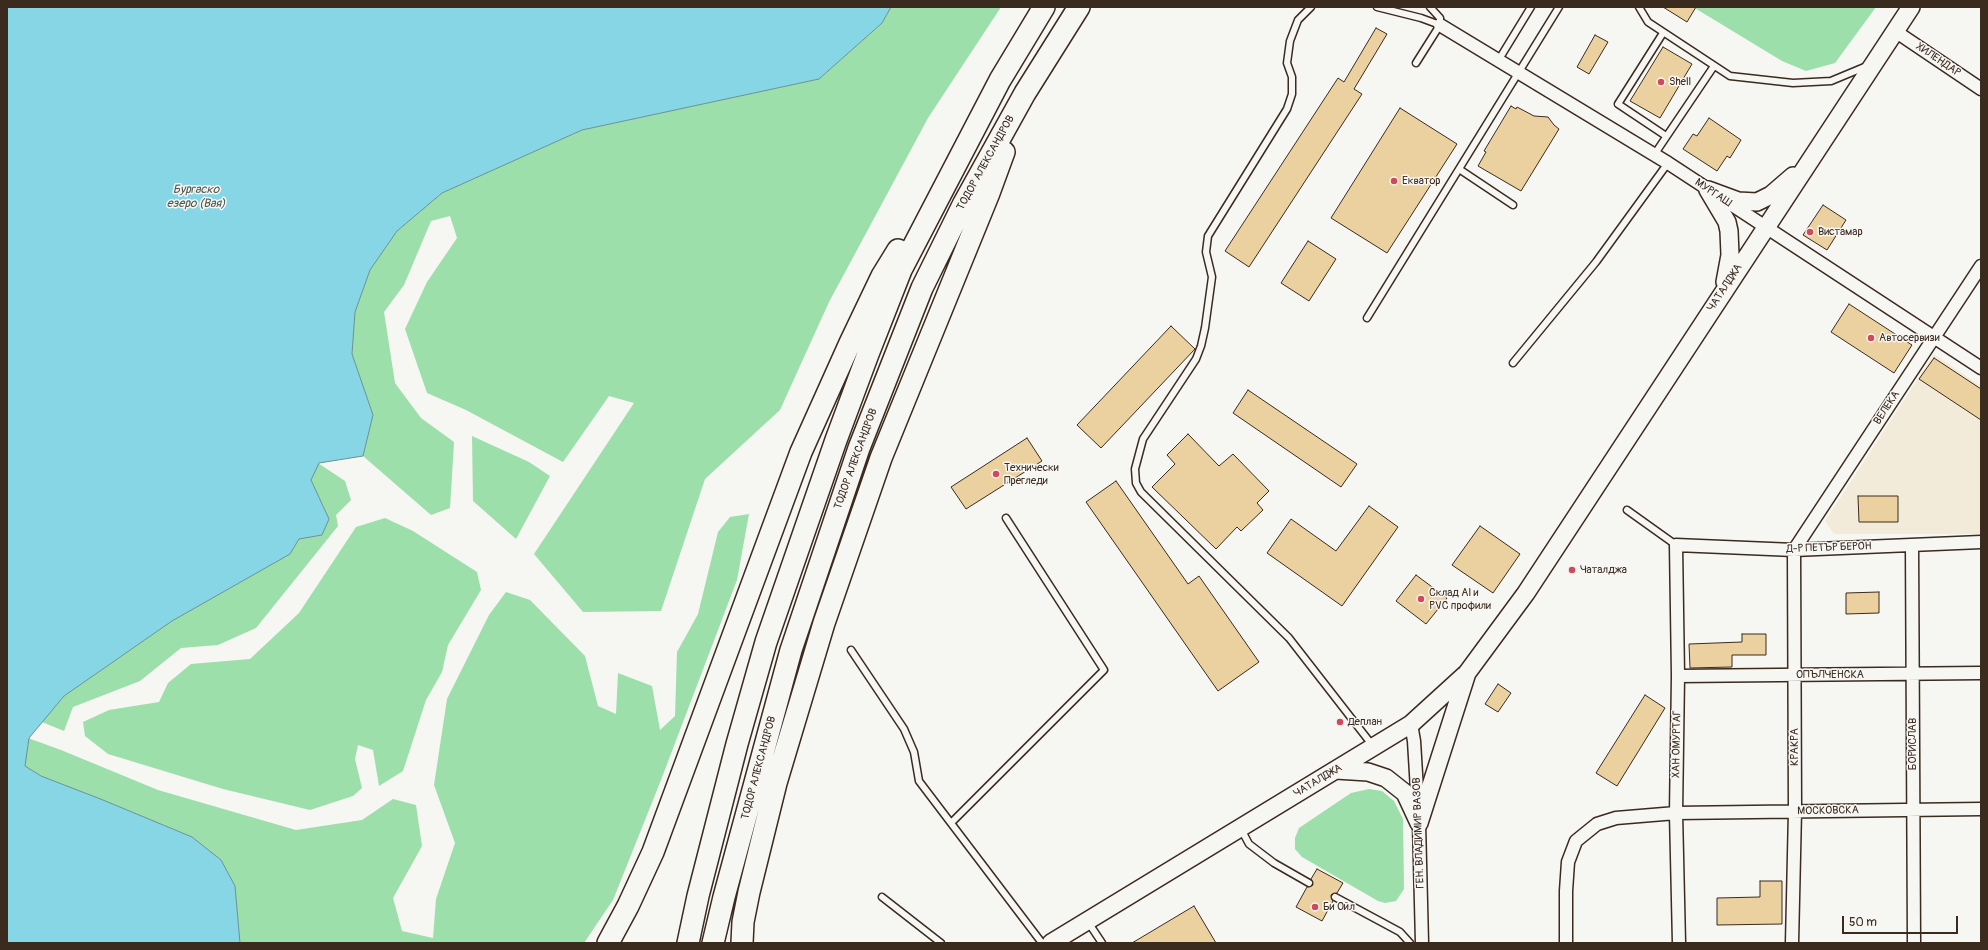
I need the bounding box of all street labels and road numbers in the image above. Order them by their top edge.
street label: ХИЛЕНДАР [1913,40,1963,80]
street label: ТОДОР АЛЕКСАНДРОВ [954,113,1018,213]
street label: МУРГАШ [1692,176,1734,210]
street label: ЧАТАЛДЖА [1705,262,1745,314]
street label: ВЕЛЕКА [1871,389,1903,427]
street label: ТОДОР АЛЕКСАНДРОВ [832,407,880,511]
street label: Д-Р ПЕТЪР БЕРОН [1786,540,1872,556]
street label: ОПЪЛЧЕНСКА [1796,668,1864,682]
street label: ХАН ОМУРТАГ [1670,710,1684,778]
street label: ТОДОР АЛЕКСАНДРОВ [739,715,779,821]
street label: БОРИСЛАВ [1906,718,1920,770]
street label: КРАКРА [1788,728,1802,766]
street label: ЧАТАЛДЖА [1291,761,1345,801]
street label: ГЕН. ВЛАДИМИР ВАЗОВ [1410,777,1428,889]
street label: МОСКОВСКА [1797,804,1859,818]

